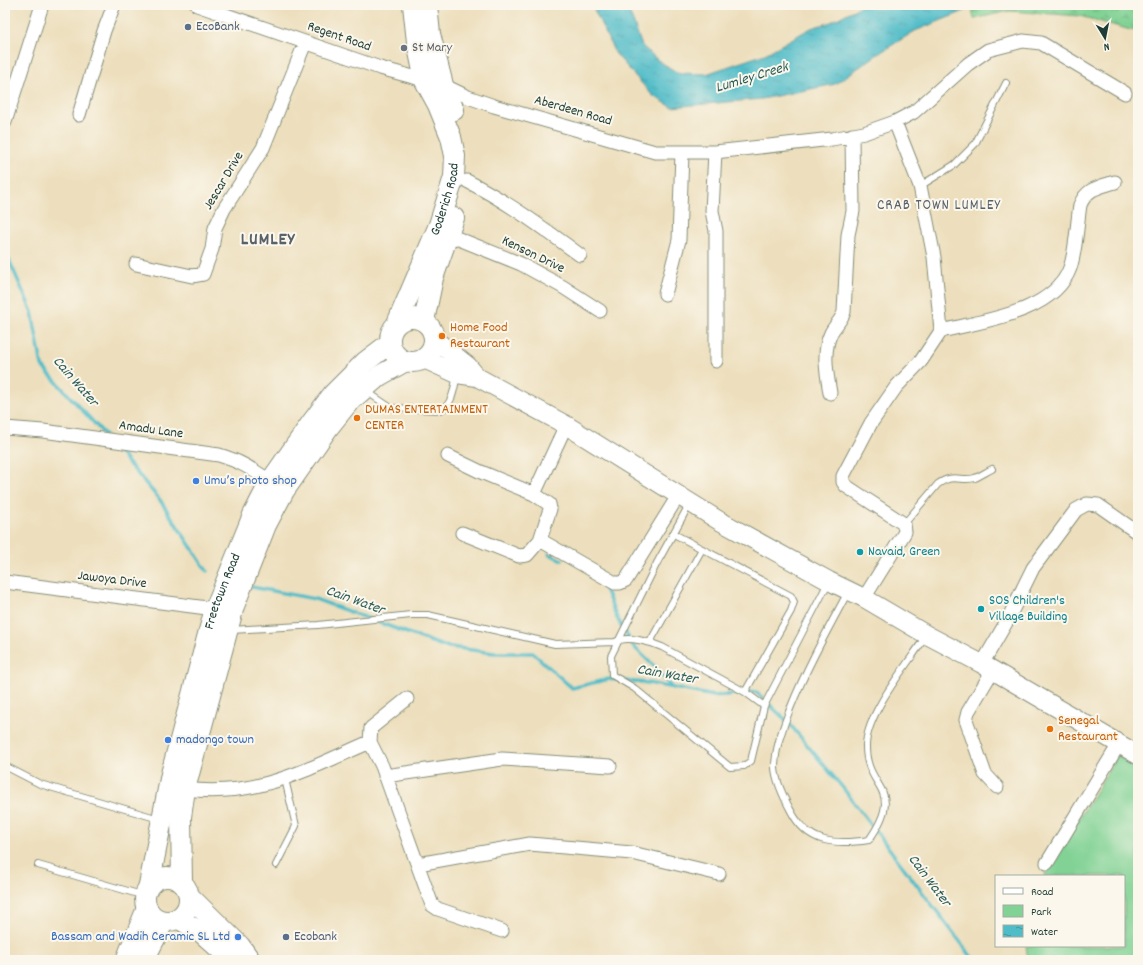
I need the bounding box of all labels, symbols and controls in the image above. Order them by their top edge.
place label: EcoBank [196,17,240,37]
street label: Regent Road [304,17,374,57]
north arrow [1085,18,1125,58]
marker: EcoBank [183,22,193,32]
place label: St Mary [412,38,453,58]
text: N [1102,38,1110,54]
marker: St Mary [399,43,409,53]
water label: Lumley Creek [713,56,793,99]
street label: Aberdeen Road [532,90,614,132]
street label: Jescar Drive [199,148,249,214]
street label: Goderich Road [425,163,465,239]
district label: CRAB TOWN LUMLEY [877,195,1001,217]
district label: LUMLEY [241,228,296,253]
street label: Kenson Drive [498,231,568,279]
place label: Home Food Restaurant [450,318,510,354]
marker: Home Food Restaurant [437,331,447,341]
water label: Cain Water [47,352,104,413]
place label: DUMAS ENTERTAINMENT CENTER [365,400,488,436]
marker: DUMAS ENTERTAINMENT CENTER [352,413,362,423]
street label: Amadu Lane [118,416,184,444]
place label: Umu’s photo shop [204,471,297,491]
marker: Umu’s photo shop [191,476,201,486]
place label: Navaid, Green [868,542,940,562]
marker: Navaid, Green [855,547,865,557]
street label: Freetown Road [200,550,246,632]
street label: Jawoya Drive [76,566,148,594]
water label: Cain Water [323,580,389,622]
place label: SOS Children's Village Building [989,591,1067,627]
marker: SOS Children's Village Building [976,604,986,614]
water label: Cain Water [635,659,700,691]
place label: Senegal Restaurant [1058,711,1118,747]
marker: Senegal Restaurant [1045,724,1055,734]
place label: madongo town [176,730,254,750]
marker: madongo town [163,735,173,745]
water label: Cain Water [902,850,957,913]
legend [995,875,1125,947]
text: Road [1031,884,1053,901]
text: Park [1031,904,1052,921]
text: Water [1031,924,1058,941]
place label: Bassam and Wadih Ceramic SL Ltd [51,927,230,947]
place label: Ecobank [294,927,337,947]
marker: Bassam and Wadih Ceramic SL Ltd [233,932,243,942]
marker: Ecobank [281,932,291,942]

